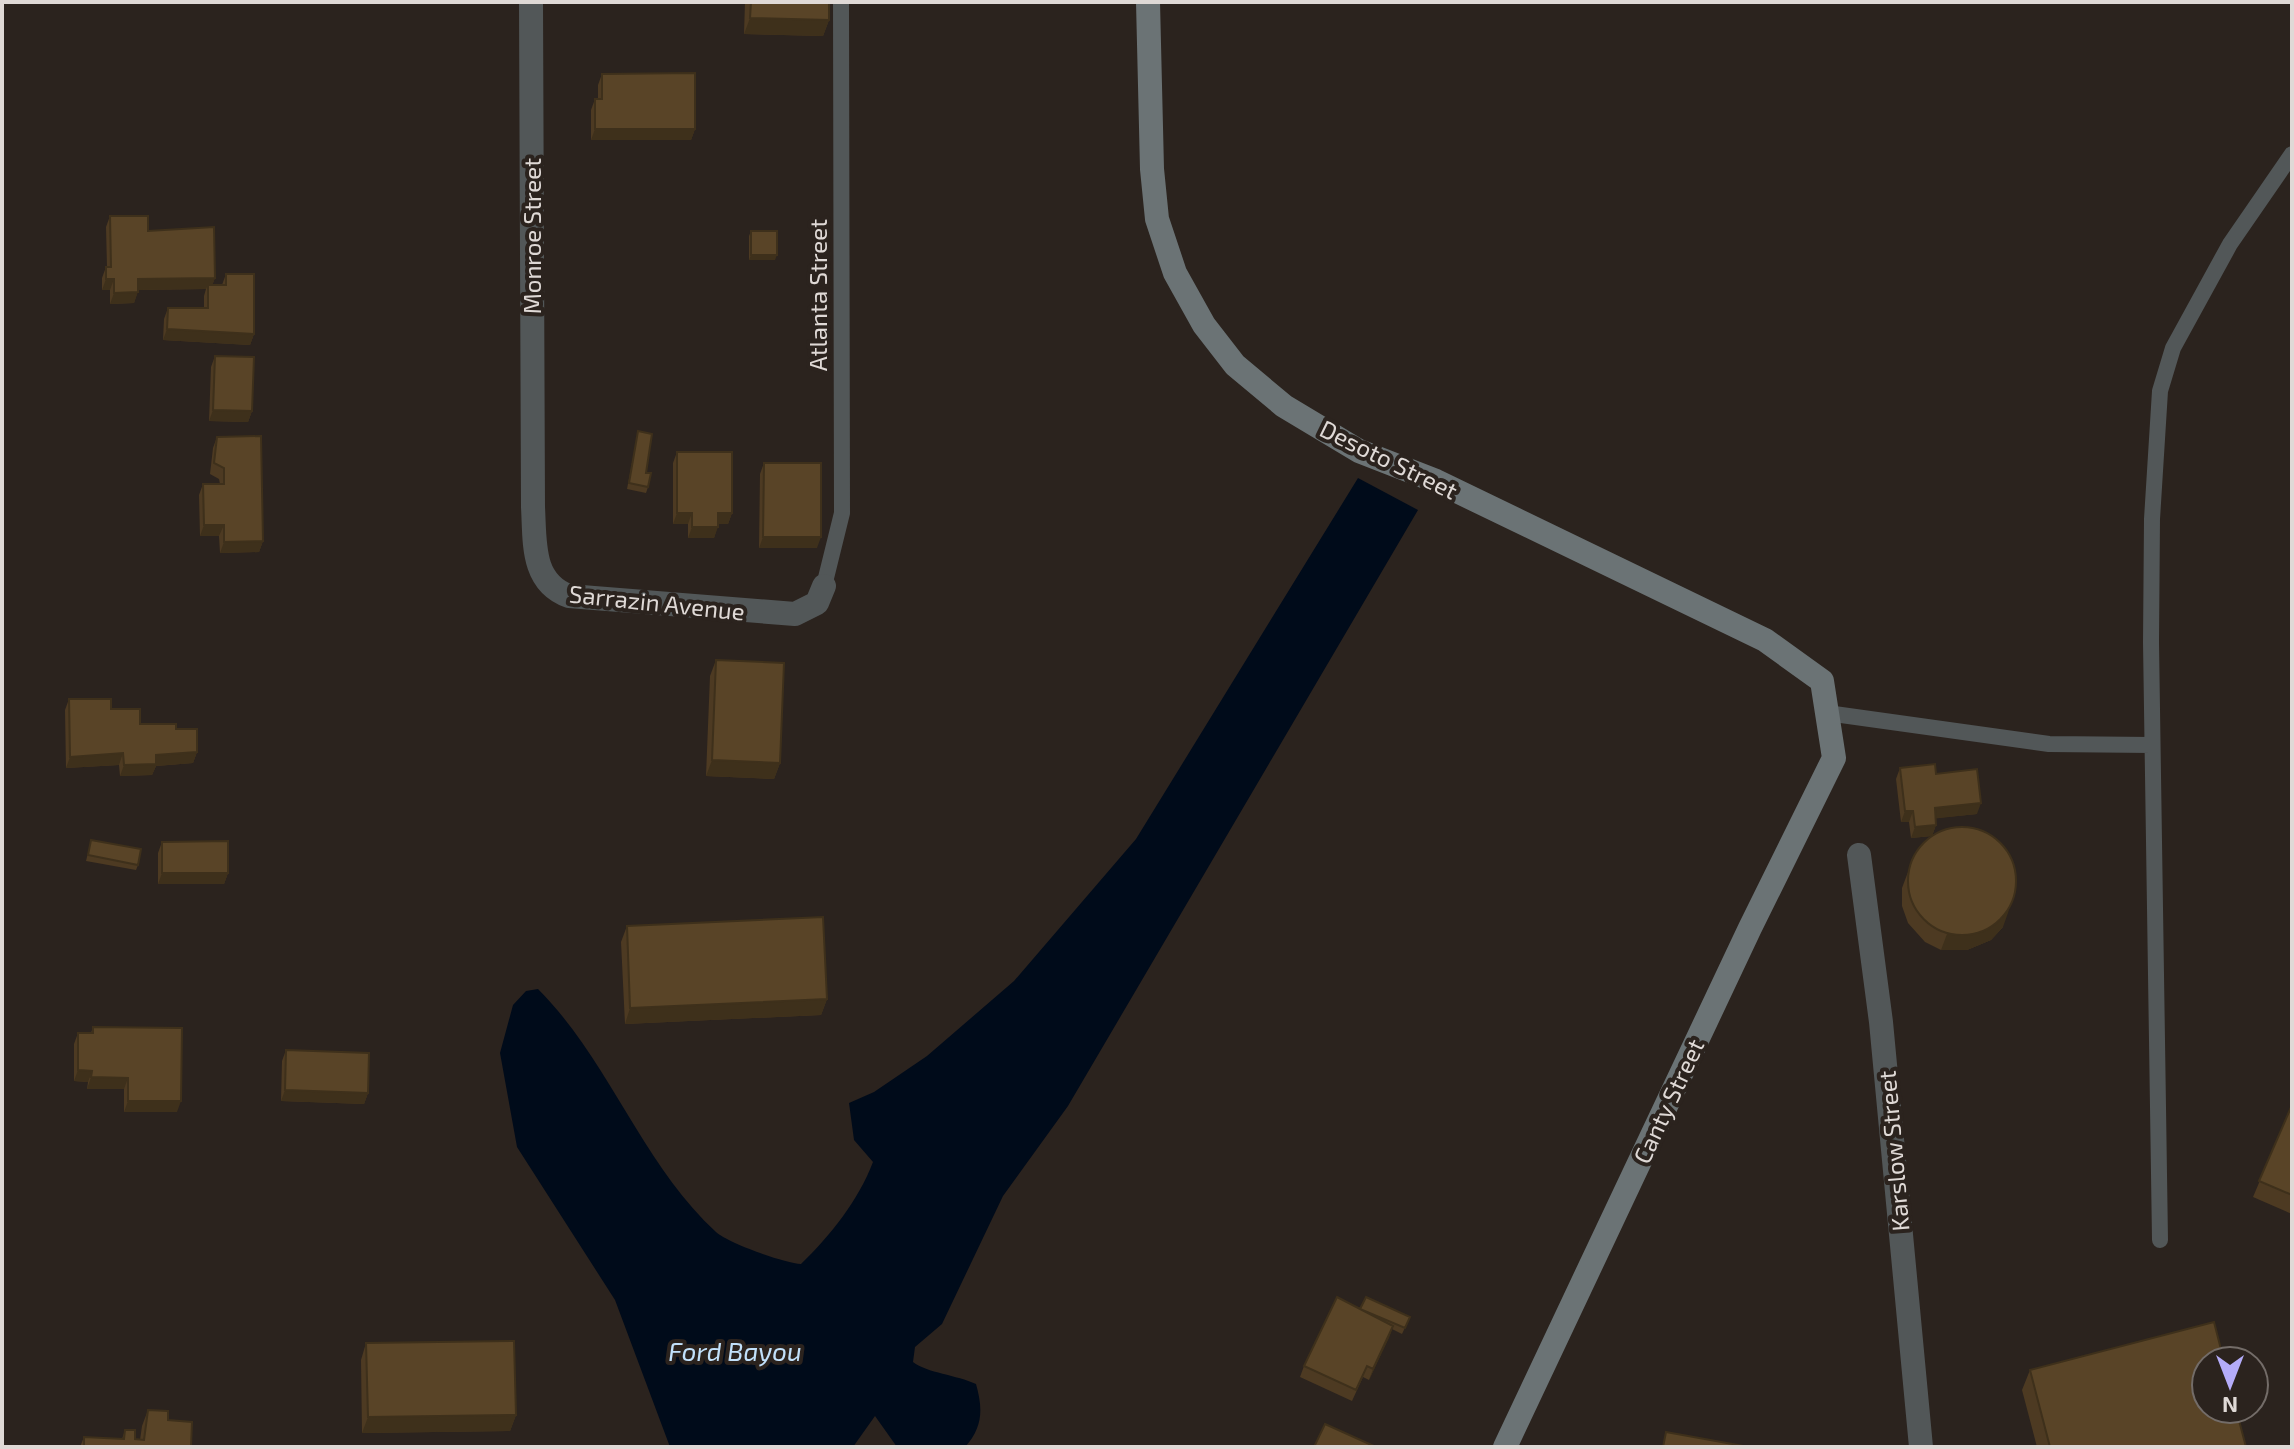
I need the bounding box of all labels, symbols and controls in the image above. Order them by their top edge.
street label: Monroe Street [517,158,546,314]
street label: Atlanta Street [803,219,832,371]
street label: Desoto Street [1315,413,1463,505]
street label: Sarrazin Avenue [568,578,746,626]
street label: Canty Street [1627,1034,1709,1168]
street label: Karslow Street [1872,1069,1914,1233]
water label: Ford Bayou [668,1335,802,1367]
north arrow [2190,1345,2270,1425]
text: N [2222,1393,2238,1419]

